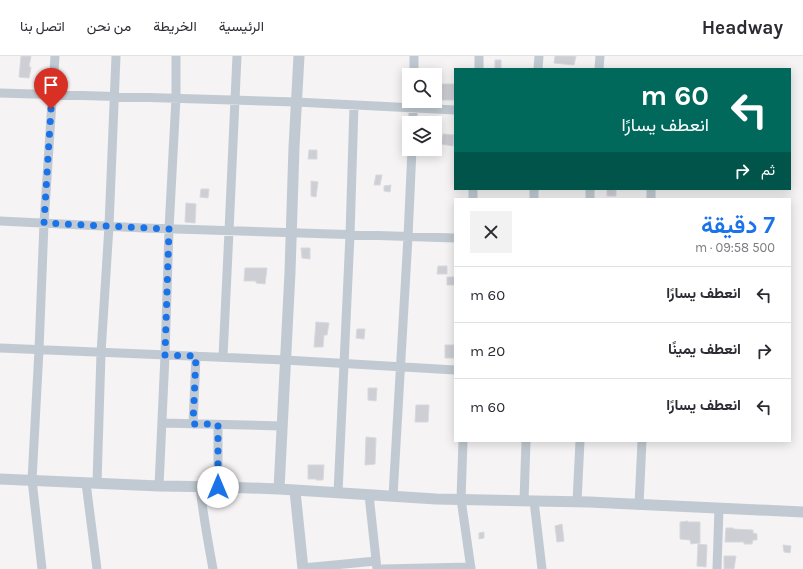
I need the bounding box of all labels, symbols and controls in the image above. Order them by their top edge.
text: Headway [702,17,783,39]
text: اتصل بنا [20,18,65,35]
text: من نحن [87,18,131,35]
text: الخريطة [153,18,197,35]
text: الرئيسية [219,18,264,35]
pin [34,68,68,109]
map controls [402,68,442,156]
button: search [402,68,442,108]
icon: arrive [40,74,62,96]
text: 60 m [641,79,709,112]
icon: left [723,84,775,136]
text: انعطف يسارًا [622,114,709,136]
button: layers [402,116,442,156]
icon: right [731,160,753,182]
text: ثم [761,161,775,179]
button: close [470,211,512,253]
text: 7 دقيقة [701,211,775,239]
text: 500 m · 09:58 [695,240,775,255]
text: انعطف يسارًا [666,284,741,302]
icon: left [753,284,775,306]
text: 60 m [470,286,505,304]
text: انعطف يمينًا [668,340,741,358]
icon: right [753,340,775,362]
text: 20 m [470,342,505,360]
text: انعطف يسارًا [666,396,741,414]
icon: left [753,396,775,418]
text: 60 m [470,398,505,416]
position arrow [197,466,239,508]

